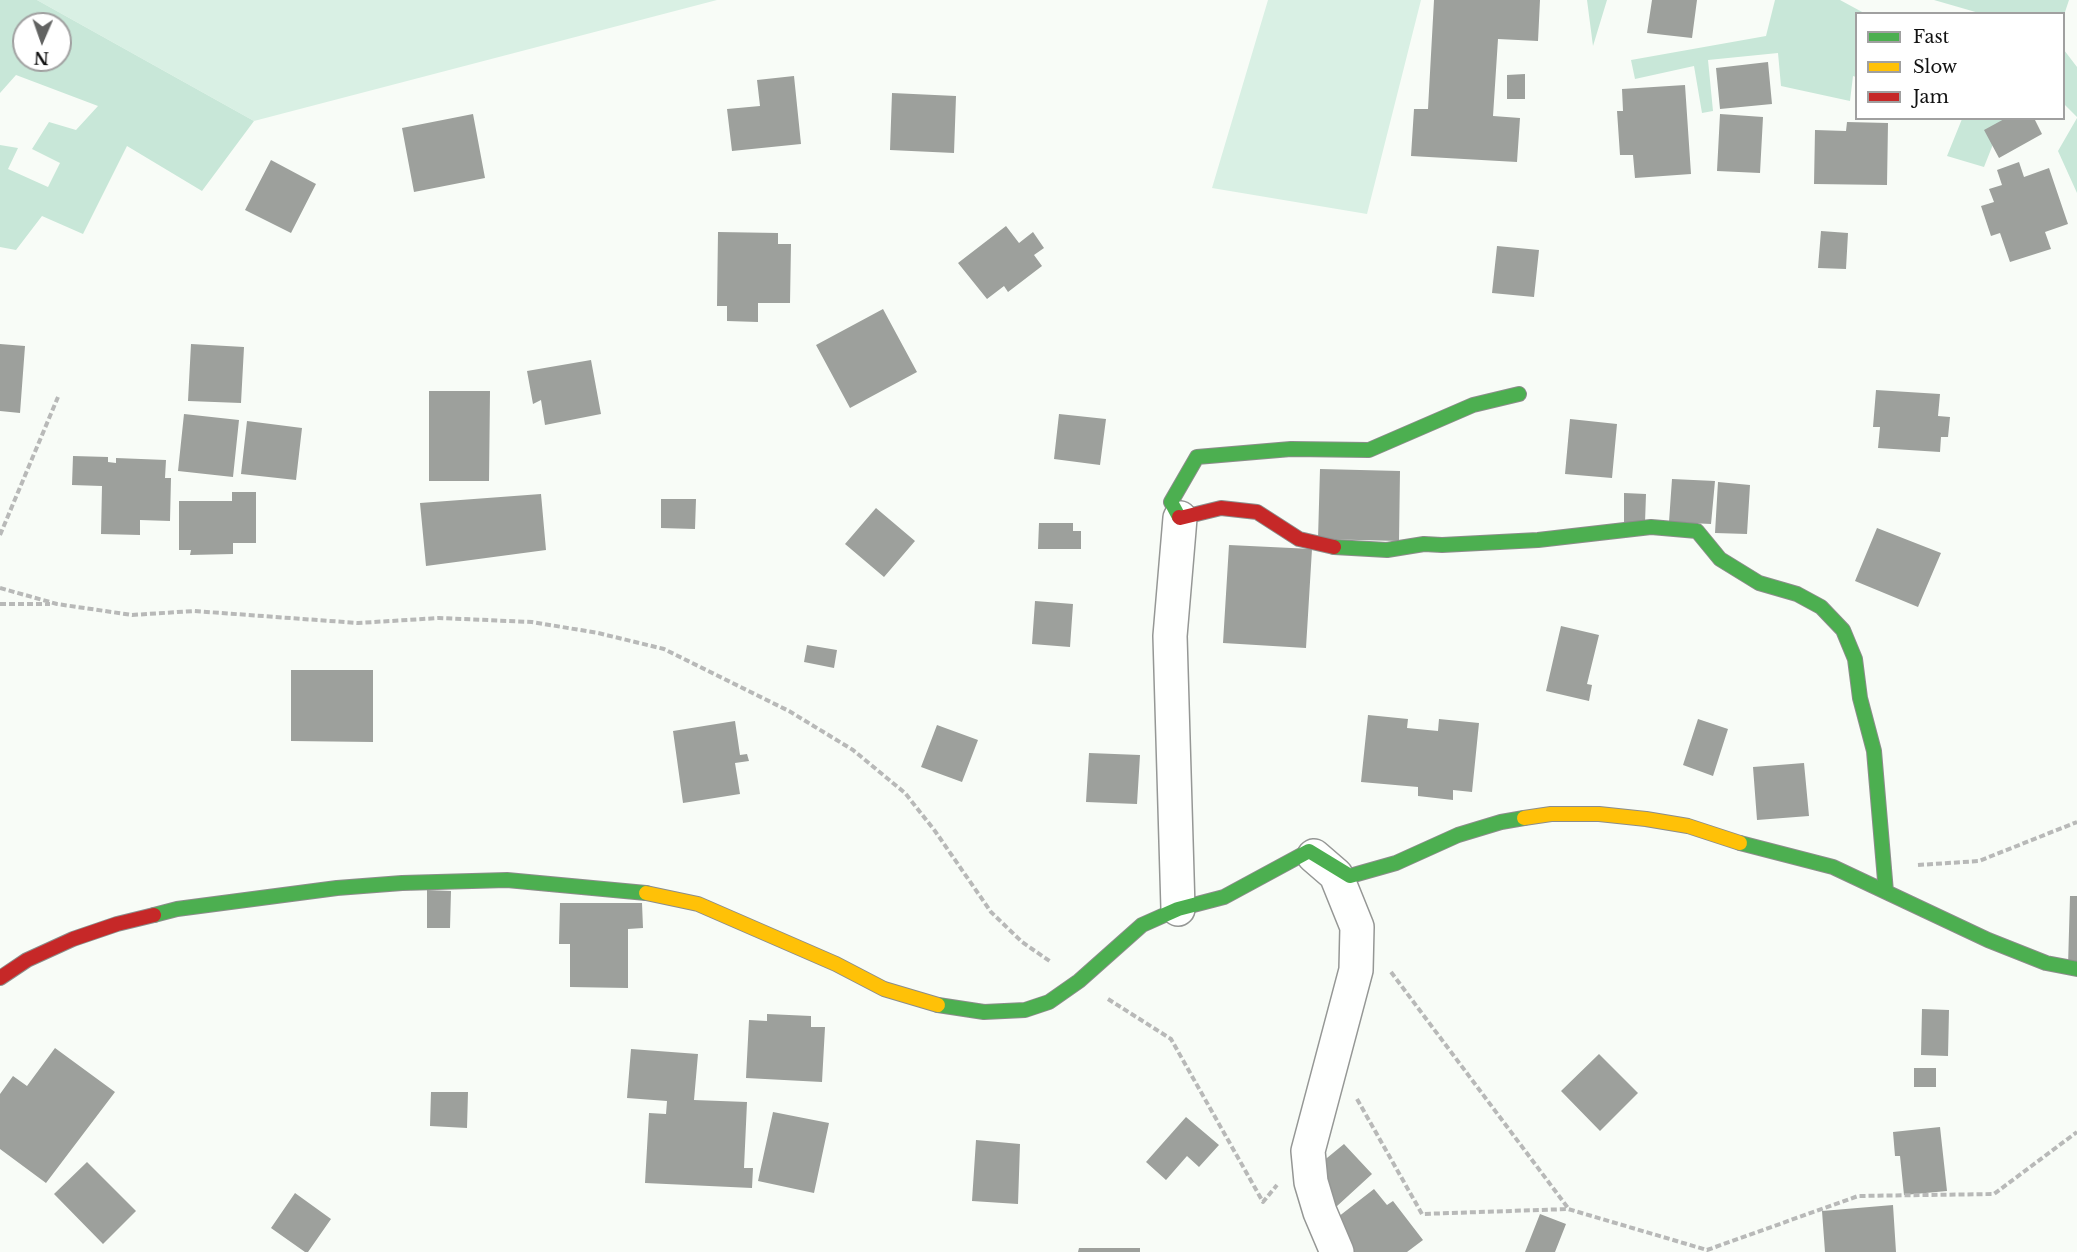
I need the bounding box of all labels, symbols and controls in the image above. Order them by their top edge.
north arrow [12,12,72,72]
legend [1855,12,2065,120]
text: Fast [1913,26,1949,48]
text: N [34,48,49,68]
text: Slow [1913,56,1957,78]
text: Jam [1913,86,1949,108]

